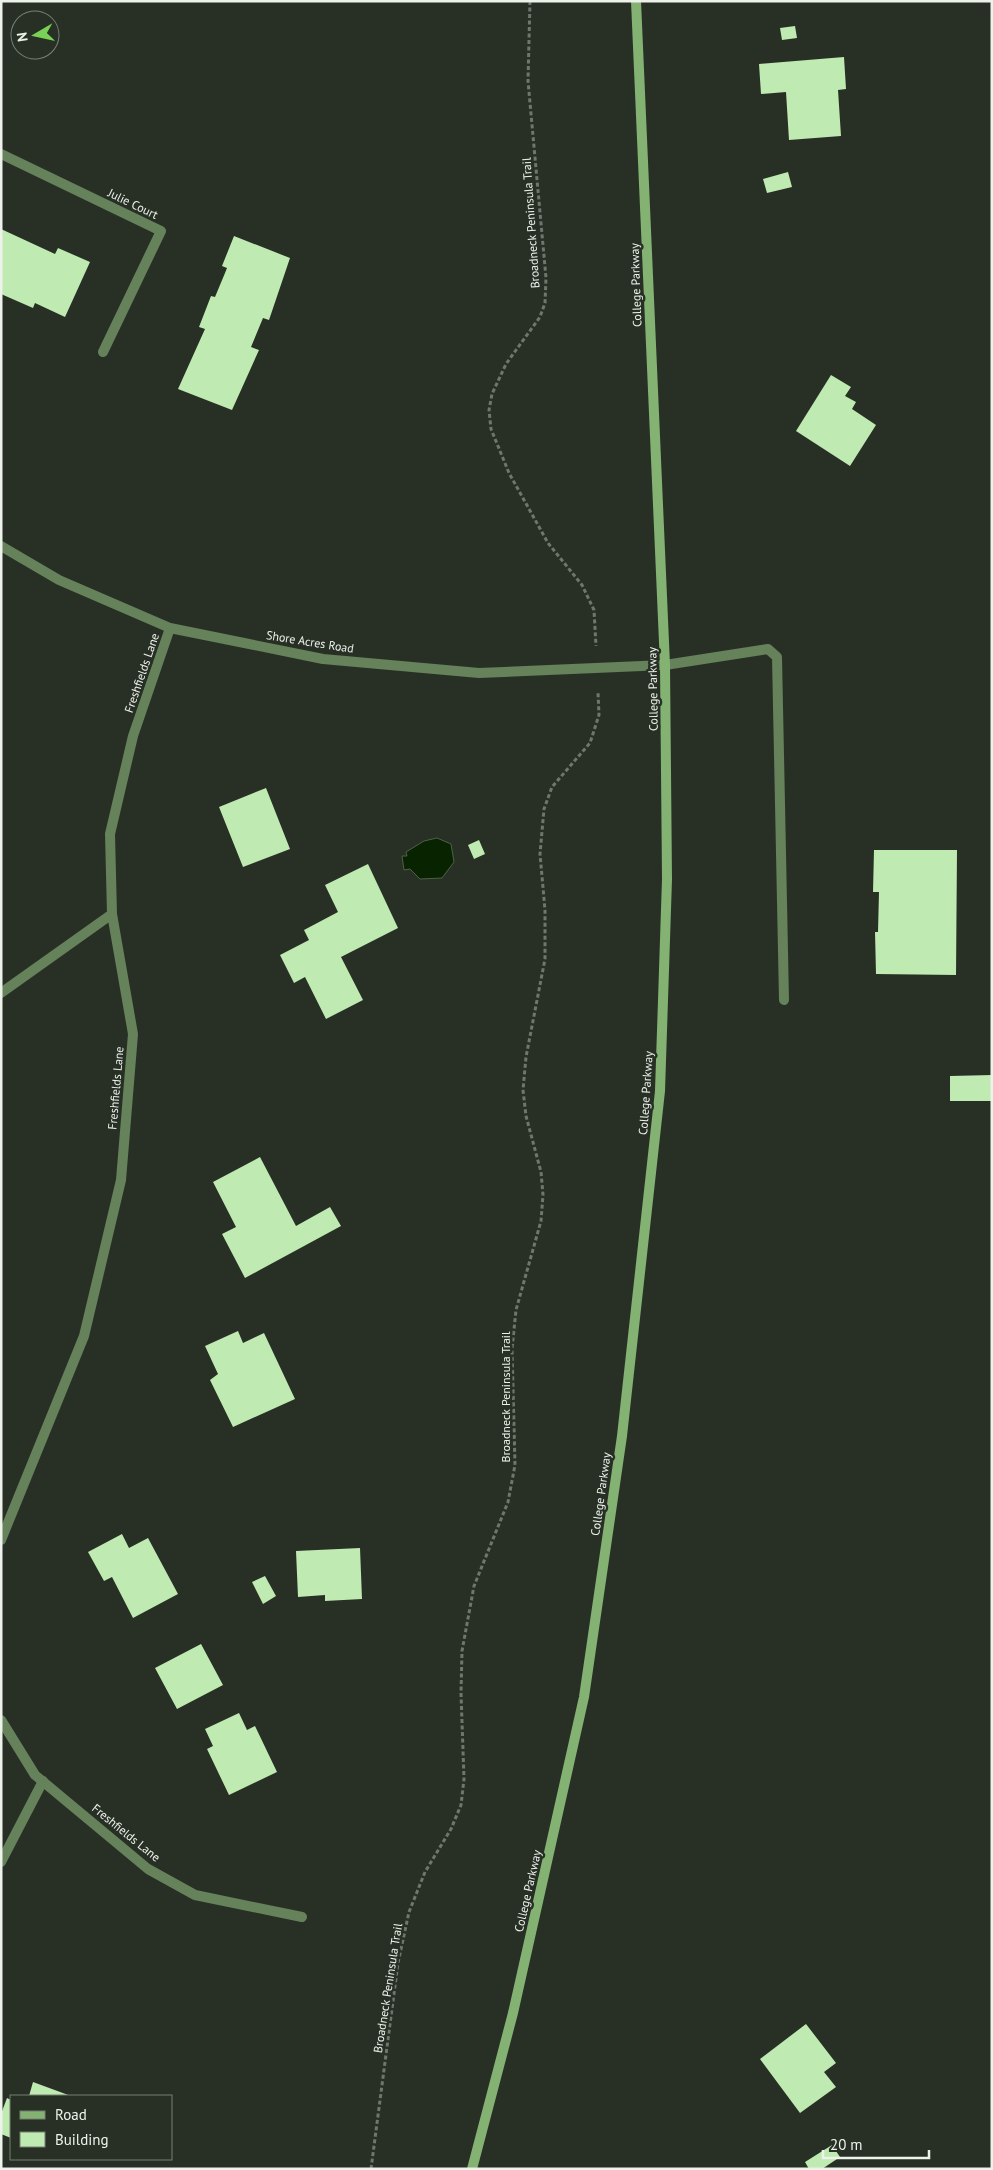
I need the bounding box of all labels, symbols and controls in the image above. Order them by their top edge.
north arrow [10,10,60,60]
text: N [13,31,32,43]
street label: Broadneck Peninsula Trail [518,157,543,289]
street label: Julie Court [105,185,161,222]
street label: College Parkway [627,242,644,327]
street label: Shore Acres Road [265,627,355,656]
street label: Freshfields Lane [121,631,162,715]
street label: College Parkway [644,646,661,731]
street label: Freshfields Lane [104,1046,127,1130]
street label: College Parkway [635,1050,656,1135]
street label: Broadneck Peninsula Trail [498,1331,513,1463]
street label: College Parkway [587,1451,614,1537]
street label: Freshfields Lane [89,1801,163,1865]
street label: College Parkway [511,1848,544,1934]
street label: Broadneck Peninsula Trail [370,1921,405,2054]
legend [10,2095,172,2160]
text: Road [55,2105,87,2124]
scale bar [823,2128,929,2160]
text: Building [55,2130,109,2149]
text: 20 m [830,2135,863,2154]

